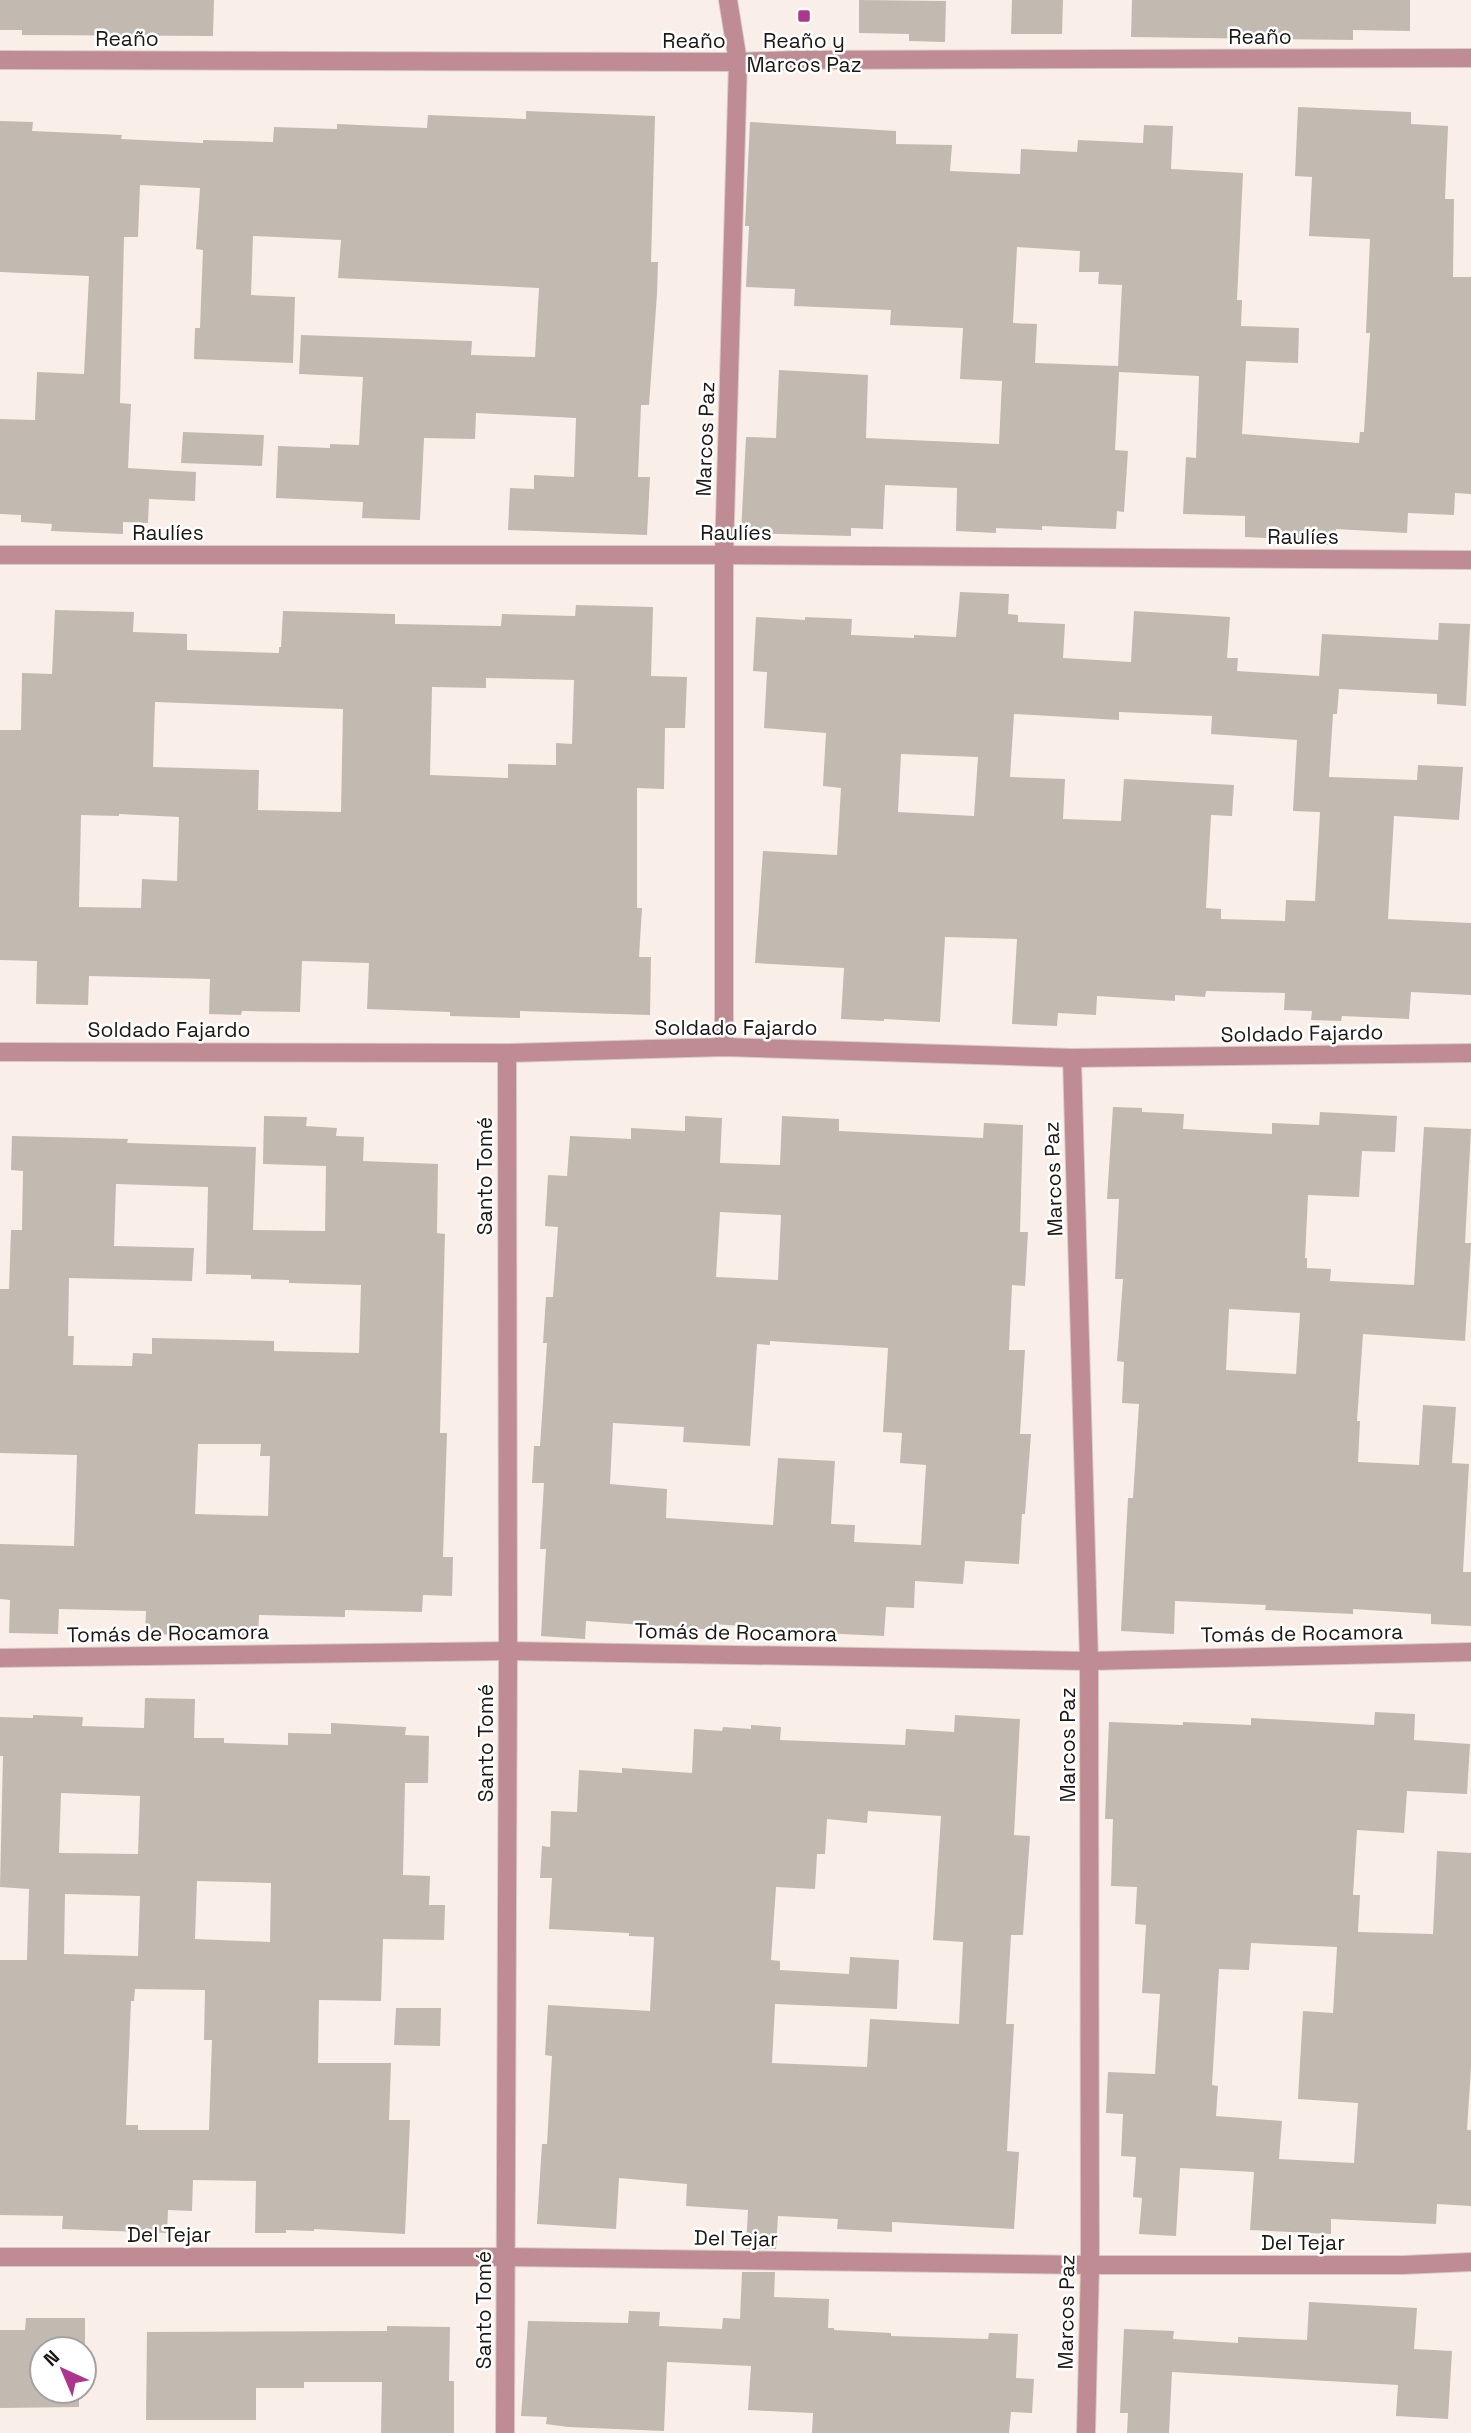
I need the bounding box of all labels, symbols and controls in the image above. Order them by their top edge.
marker: Reaño y Marcos Paz [796,8,812,24]
street label: Reaño [1228,23,1292,50]
street label: Reaño [95,25,159,52]
street label: Reaño [662,27,726,54]
place label: Reaño y Marcos Paz [746,27,862,78]
street label: Marcos Paz [689,381,721,497]
street label: Raulíes [132,519,204,546]
street label: Raulíes [700,519,772,546]
street label: Raulíes [1267,523,1339,550]
street label: Soldado Fajardo [655,1014,817,1041]
street label: Soldado Fajardo [88,1016,250,1043]
street label: Soldado Fajardo [1220,1018,1384,1048]
street label: Santo Tomé [471,1117,498,1235]
street label: Marcos Paz [1037,1121,1069,1237]
street label: Tomás de Rocamora [634,1617,838,1647]
street label: Tomás de Rocamora [66,1618,270,1648]
street label: Tomás de Rocamora [1200,1618,1404,1648]
street label: Santo Tomé [472,1684,499,1802]
street label: Marcos Paz [1054,1687,1081,1803]
street label: Del Tejar [127,2221,211,2248]
street label: Del Tejar [694,2224,778,2252]
street label: Del Tejar [1261,2229,1345,2256]
street label: Santo Tomé [470,2251,497,2369]
street label: Marcos Paz [1051,2254,1081,2370]
north arrow [28,2335,98,2405]
text: N [38,2345,65,2372]

